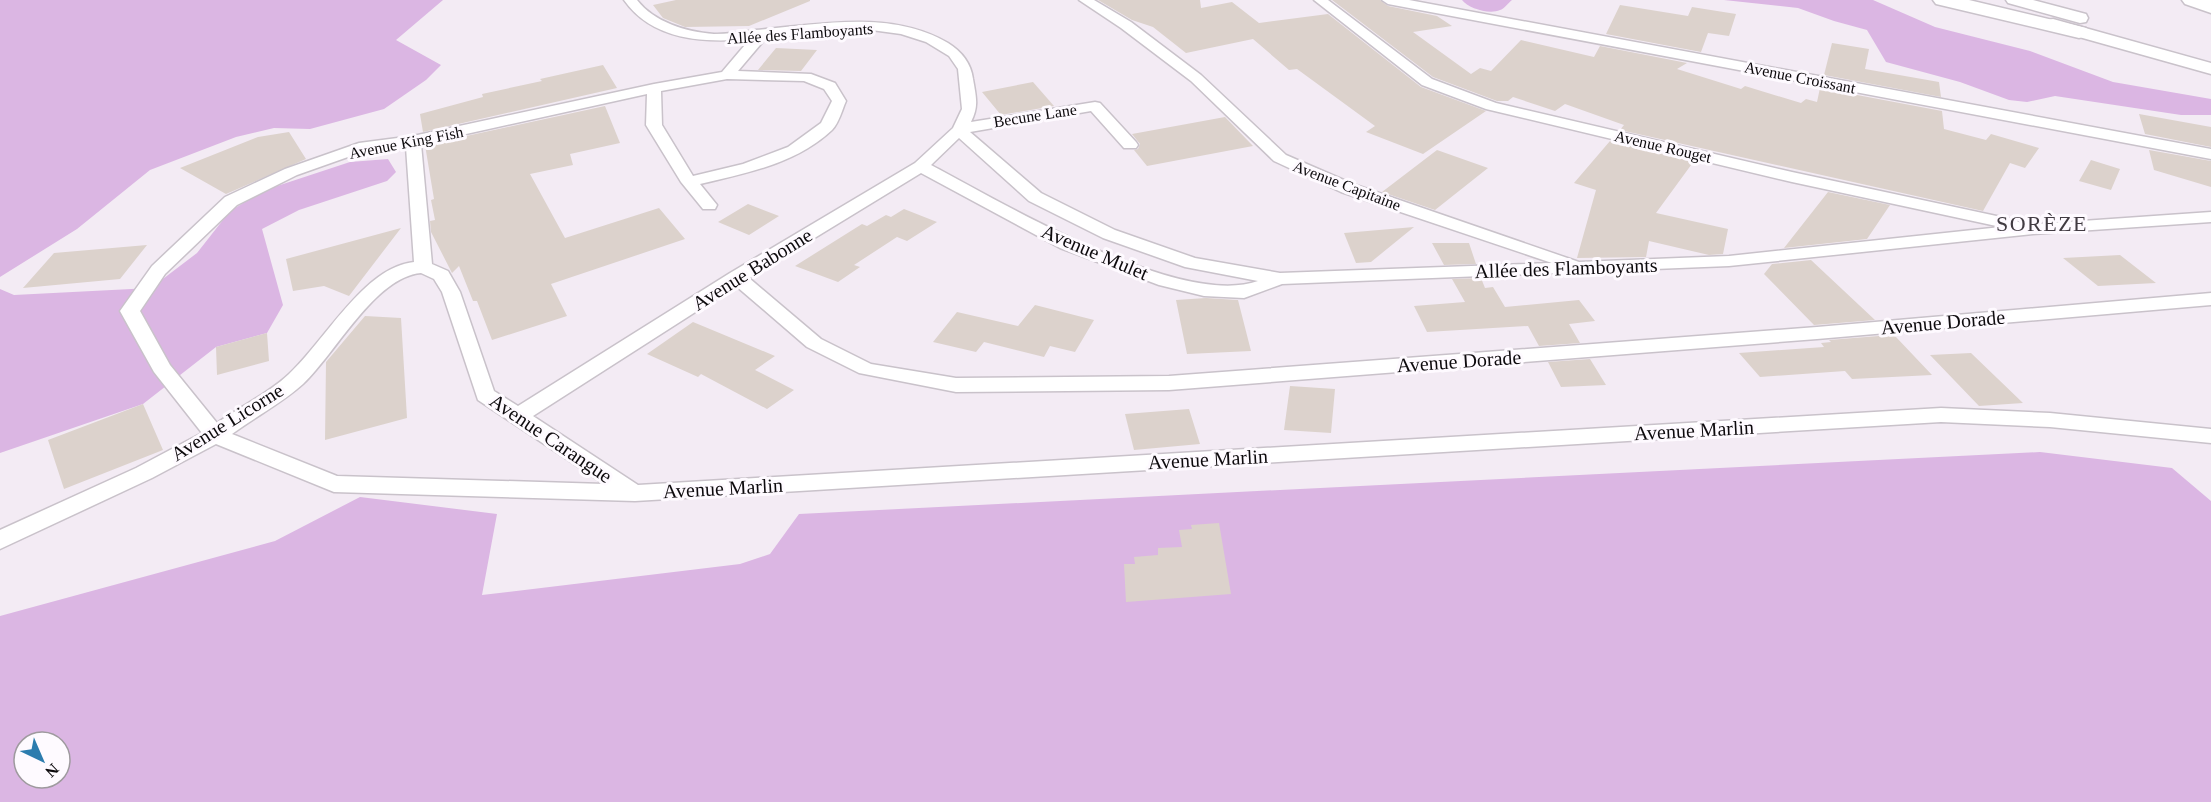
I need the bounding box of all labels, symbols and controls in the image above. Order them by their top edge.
street label: Allée des Flamboyants [726,20,874,48]
street label: Avenue Croissant [1743,58,1858,97]
street label: Becune Lane [992,101,1078,130]
street label: Avenue King Fish [347,123,465,163]
street label: Avenue Rouget [1613,127,1713,167]
street label: Avenue Capitaine [1290,157,1403,215]
district label: SORÈZE [1996,211,2088,236]
street label: Avenue Mulet [1038,220,1152,284]
street label: Avenue Babonne [688,223,816,315]
street label: Allée des Flamboyants [1474,254,1658,283]
street label: Avenue Dorade [1880,306,2006,338]
street label: Avenue Dorade [1396,346,1522,376]
street label: Avenue Licorne [167,379,287,465]
street label: Avenue Carangue [485,389,616,488]
street label: Avenue Marlin [1633,416,1755,444]
street label: Avenue Marlin [1147,445,1269,473]
street label: Avenue Marlin [662,474,784,502]
north arrow [12,730,72,790]
text: N [42,760,62,781]

